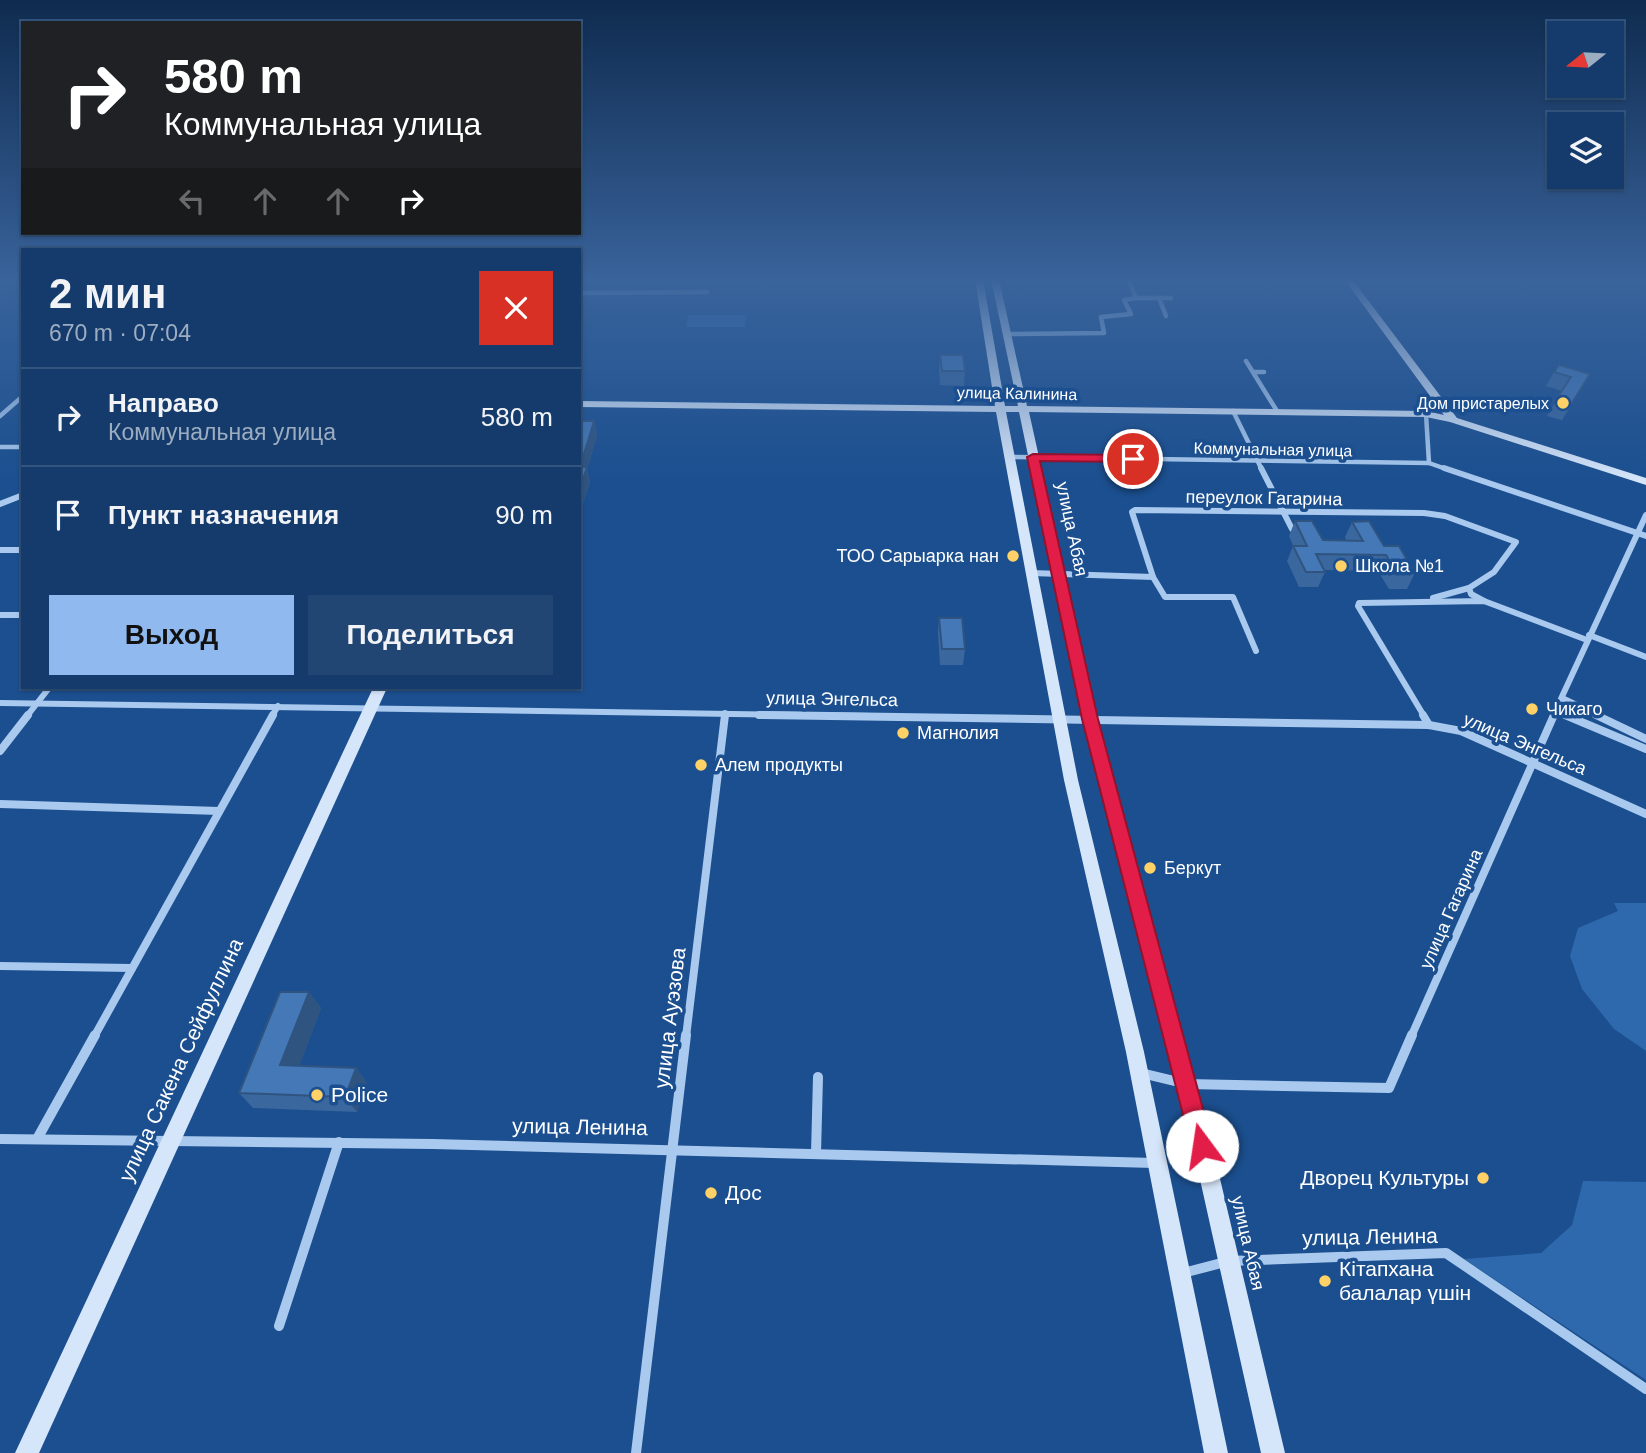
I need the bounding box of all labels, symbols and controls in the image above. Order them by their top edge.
north arrow [1547,21,1624,98]
map controls [1547,21,1624,189]
icon: right [49,49,140,140]
text: 580 m [164,49,303,103]
text: Коммунальная улица [164,106,481,142]
button: layers [1547,112,1624,189]
icon: left [173,182,211,220]
icon: ahead [246,182,284,220]
icon: ahead [319,182,357,220]
icon: right [392,182,430,220]
text: 2 мин [49,270,166,317]
button: close [479,271,553,345]
text: 670 m · 07:04 [49,320,191,346]
street label: улица Калинина [957,384,1077,403]
text: Направо [108,388,219,418]
place label: Дом пристарелых [1417,395,1549,412]
marker: Дом пристарелых [1555,395,1571,411]
icon: right [49,398,87,436]
text: 580 m [481,402,553,432]
text: Коммунальная улица [108,419,336,445]
pin [1103,429,1163,489]
icon: arrive [1114,440,1152,478]
street label: Коммунальная улица [1194,440,1353,459]
street label: улица Абая [1052,480,1092,578]
street label: переулок Гагарина [1185,487,1344,509]
icon: arrive [49,496,87,534]
text: Пункт назначения [108,500,339,530]
text: 90 m [495,500,553,530]
place label: ТОО Сарыарка нан [836,546,999,566]
marker: ТОО Сарыарка нан [1005,548,1021,564]
place label: Школа №1 [1355,556,1444,576]
marker: Школа №1 [1333,558,1349,574]
button: Выход [49,595,294,675]
button: Поделиться [308,595,553,675]
street label: улица Энгельса [766,688,899,710]
place label: Чикаго [1546,699,1603,719]
marker: Чикаго [1524,701,1540,717]
street label: улица Энгельса [1460,709,1590,779]
place label: Магнолия [917,723,999,743]
marker: Магнолия [895,725,911,741]
place label: Алем продукты [715,755,843,775]
marker: Алем продукты [693,757,709,773]
street label: улица Гагарина [1416,845,1487,972]
place label: Беркут [1164,858,1221,878]
marker: Беркут [1142,860,1158,876]
street label: улица Сакена Сейфуллина [114,934,247,1185]
street label: улица Ауэзова [649,946,690,1090]
place label: Police [331,1083,388,1106]
marker: Police [309,1087,325,1103]
position arrow [1165,1109,1239,1183]
street label: улица Ленина [512,1114,648,1139]
place label: Дворец Культуры [1300,1166,1469,1189]
marker: Дворец Культуры [1475,1170,1491,1186]
place label: Дос [725,1181,762,1204]
marker: Дос [703,1185,719,1201]
street label: улица Абая [1227,1194,1269,1292]
street label: улица Ленина [1302,1224,1438,1249]
place label: Кітапхана балалар үшін [1339,1257,1471,1304]
marker: Кітапхана балалар үшін [1317,1273,1333,1289]

